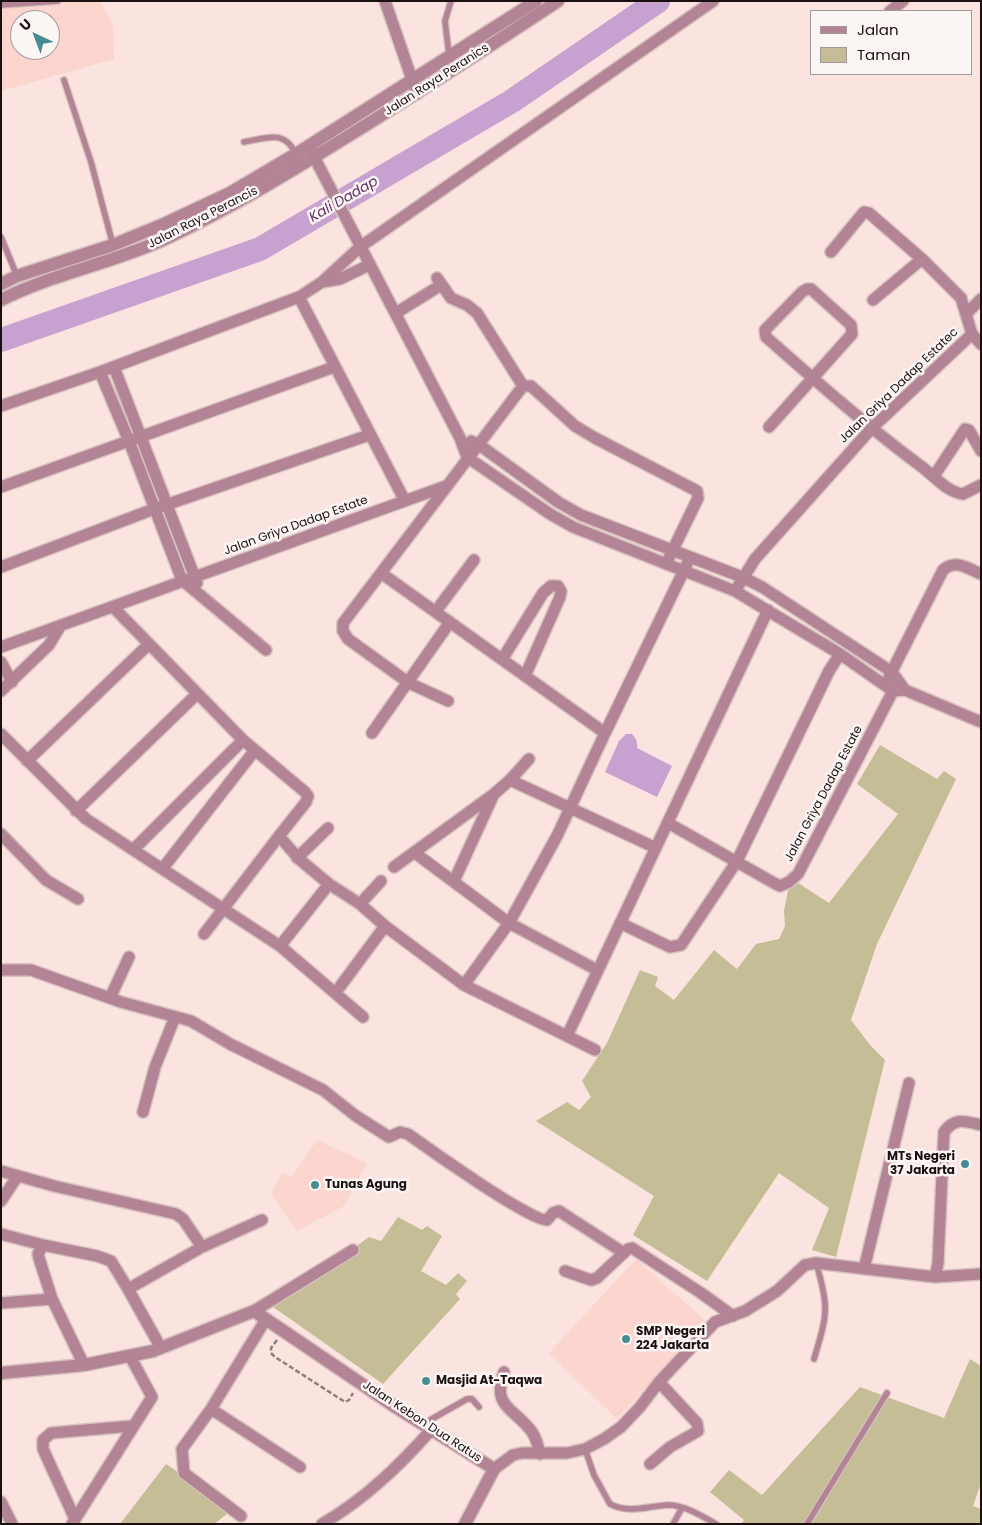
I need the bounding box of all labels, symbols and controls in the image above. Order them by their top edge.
north arrow [10,10,60,60]
legend [810,10,972,75]
text: U [15,14,36,35]
text: Jalan [857,19,899,40]
street label: Jalan Raya Peranics [382,41,492,119]
text: Taman [857,44,910,65]
water label: Kali Dadap [307,174,381,226]
street label: Jalan Raya Perancis [146,184,260,252]
street label: Jalan Griya Dadap Estatec [837,325,961,447]
street label: Jalan Griya Dadap Estate [222,493,370,559]
street label: Jalan Griya Dadap Estate [782,723,866,865]
place label: MTs Negeri 37 Jakarta [887,1150,955,1178]
marker: MTs Negeri 37 Jakarta [959,1158,971,1170]
place label: Tunas Agung [325,1178,407,1192]
marker: Tunas Agung [309,1179,321,1191]
place label: SMP Negeri 224 Jakarta [636,1325,709,1353]
marker: SMP Negeri 224 Jakarta [620,1333,632,1345]
place label: Masjid At-Taqwa [436,1374,542,1388]
marker: Masjid At-Taqwa [420,1375,432,1387]
street label: Jalan Kebon Dua Ratus [360,1378,484,1466]

